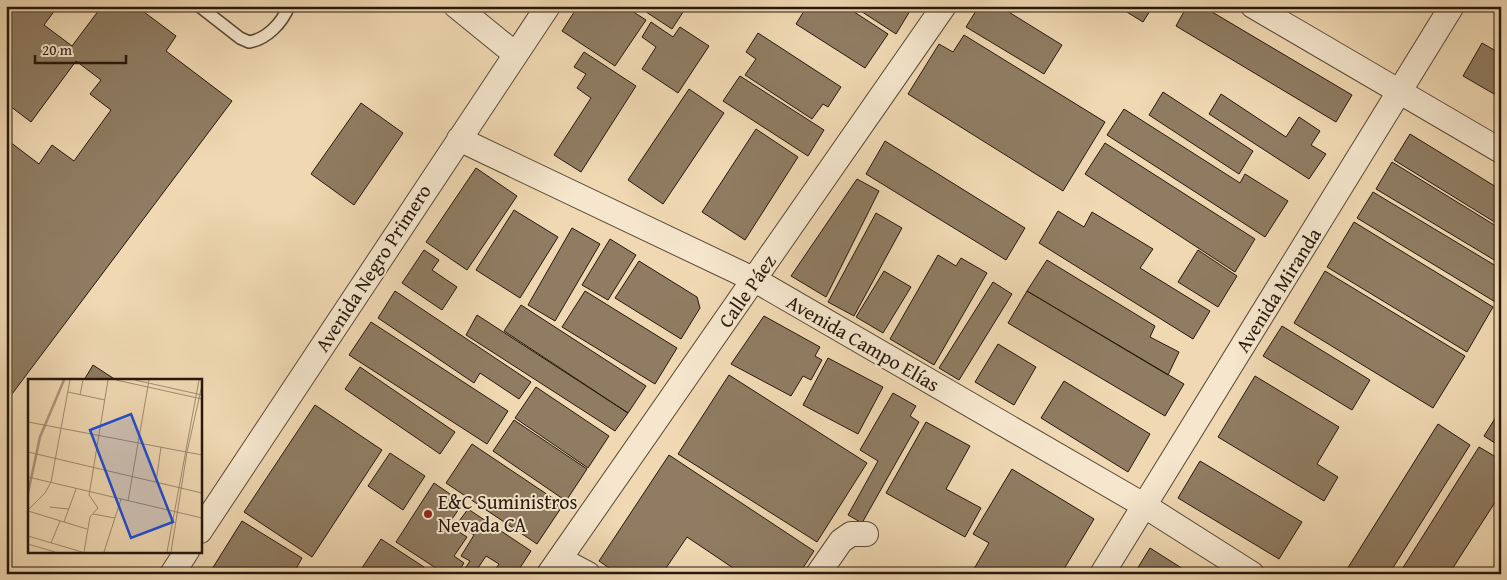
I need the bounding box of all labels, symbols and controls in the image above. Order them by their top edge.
scale bar [35,32,126,64]
text: 20 m [42,39,73,60]
street label: Avenida Negro Primero [307,178,438,357]
street label: Avenida Miranda [1228,221,1328,358]
street label: Calle Páez [711,248,783,333]
street label: Avenida Campo Elías [781,287,945,398]
inset map [28,379,201,552]
place label: E&C Suministros Nevada CA [438,487,577,539]
marker: E&C Suministros Nevada CA [422,508,434,520]

